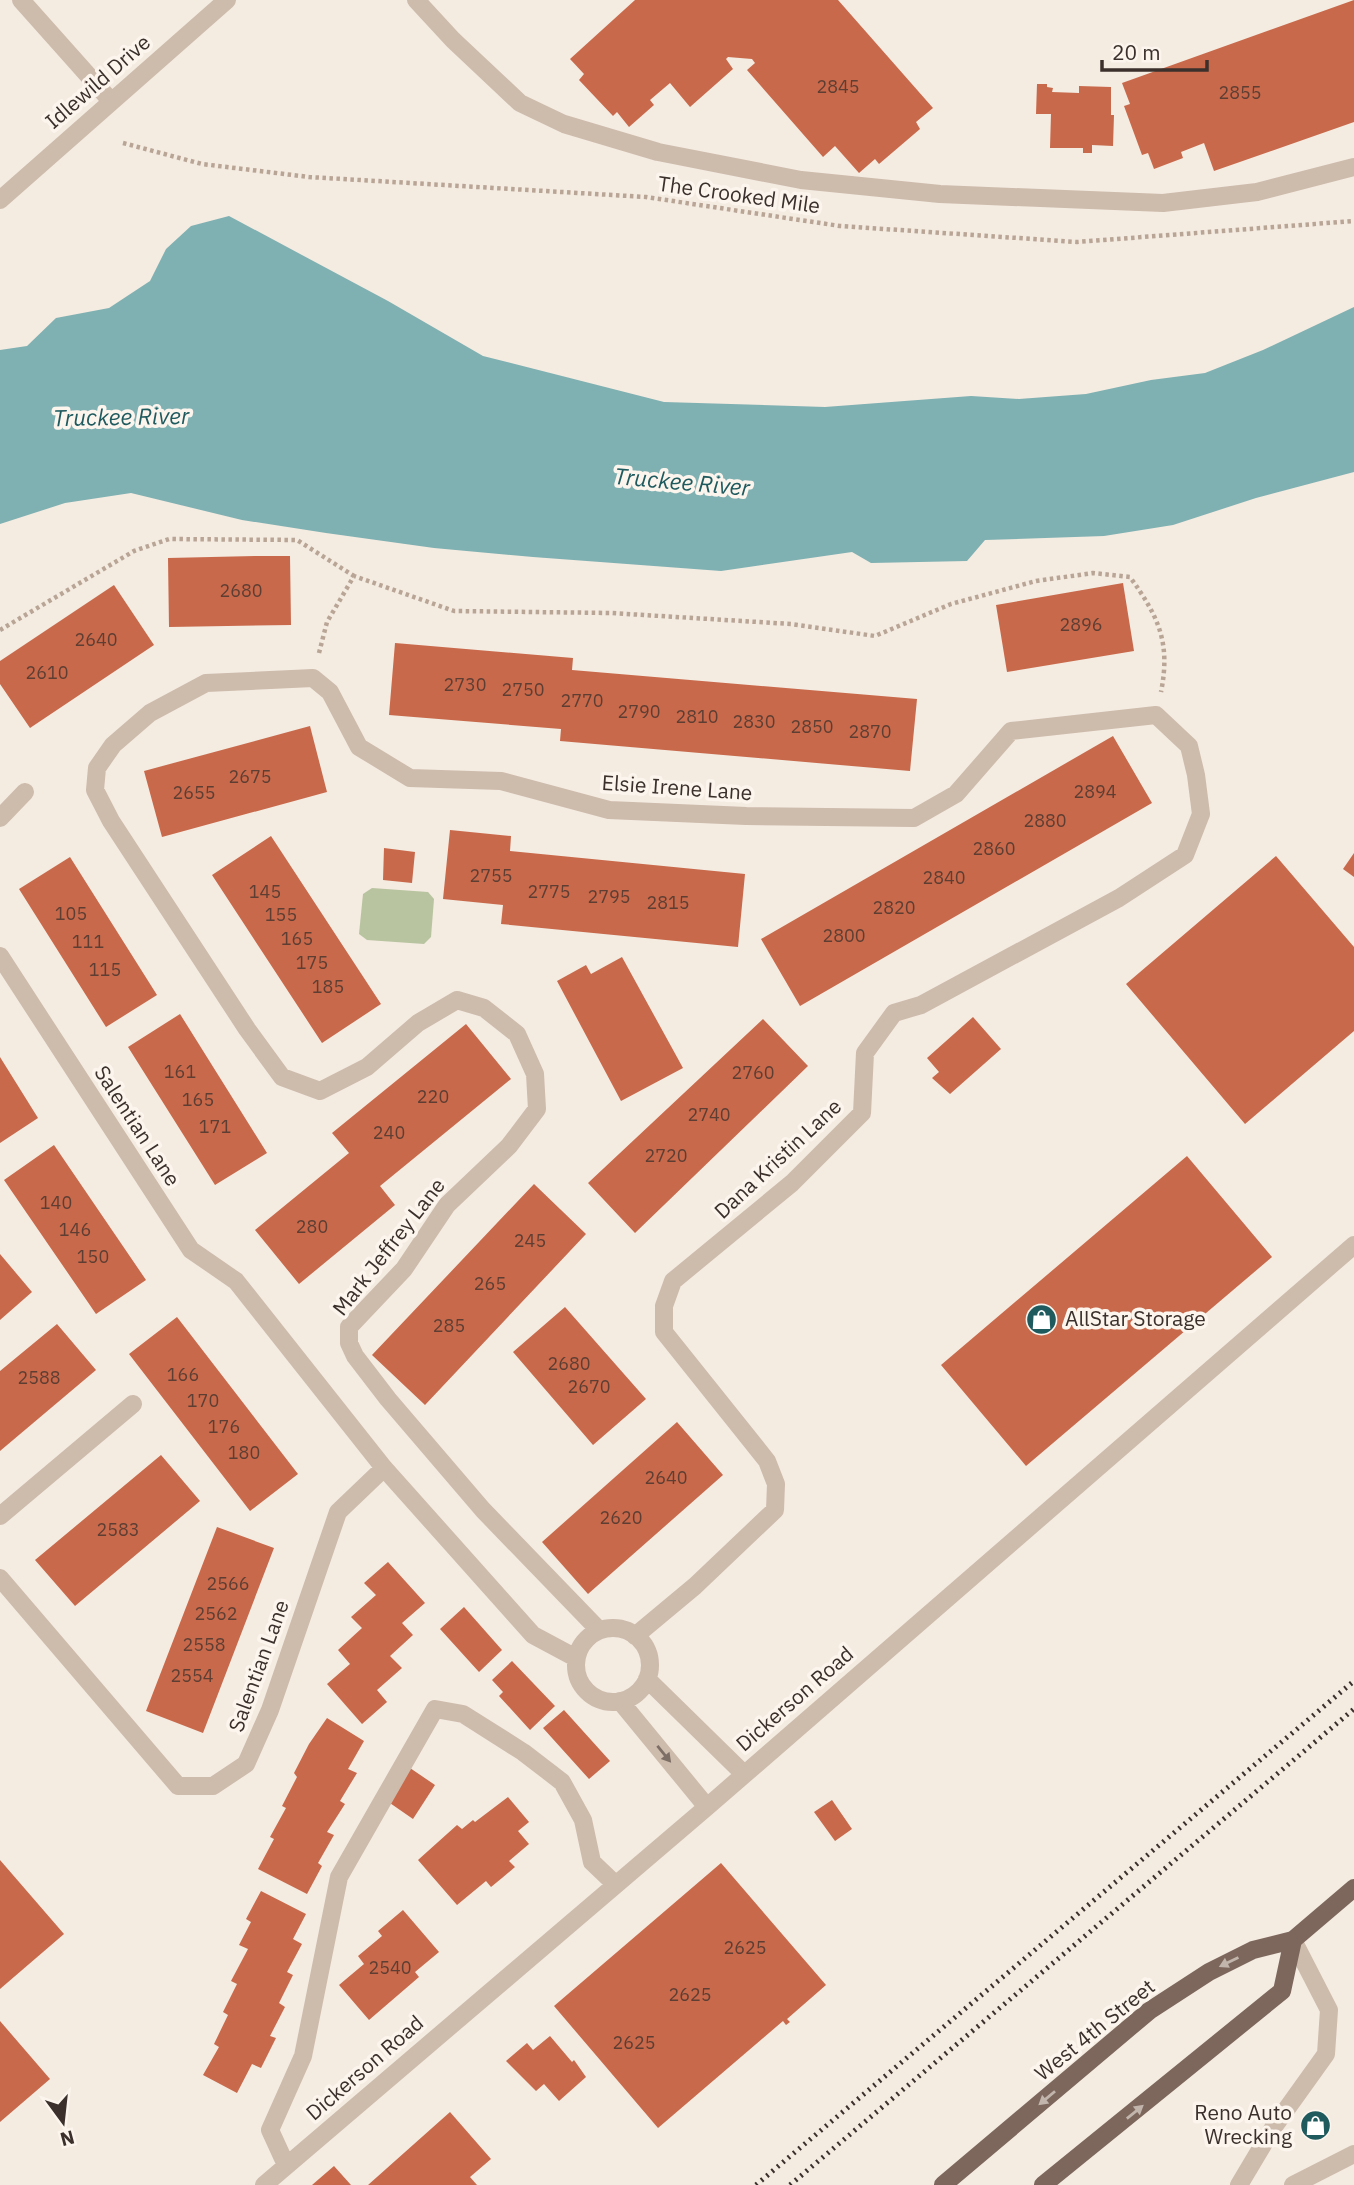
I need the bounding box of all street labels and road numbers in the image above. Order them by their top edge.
street label: Idlewild Drive [39,28,156,135]
street label: The Crooked Mile [656,169,822,219]
street label: Elsie Irene Lane [601,768,753,806]
street label: Salentian Lane [88,1060,187,1191]
street label: Dana Kristin Lane [708,1092,847,1225]
street label: Mark Jeffrey Lane [326,1172,451,1321]
street label: Salentian Lane [221,1596,295,1736]
street label: Dickerson Road [730,1639,859,1757]
street label: West 4th Street [1029,1972,1160,2086]
street label: Dickerson Road [300,2008,429,2126]

